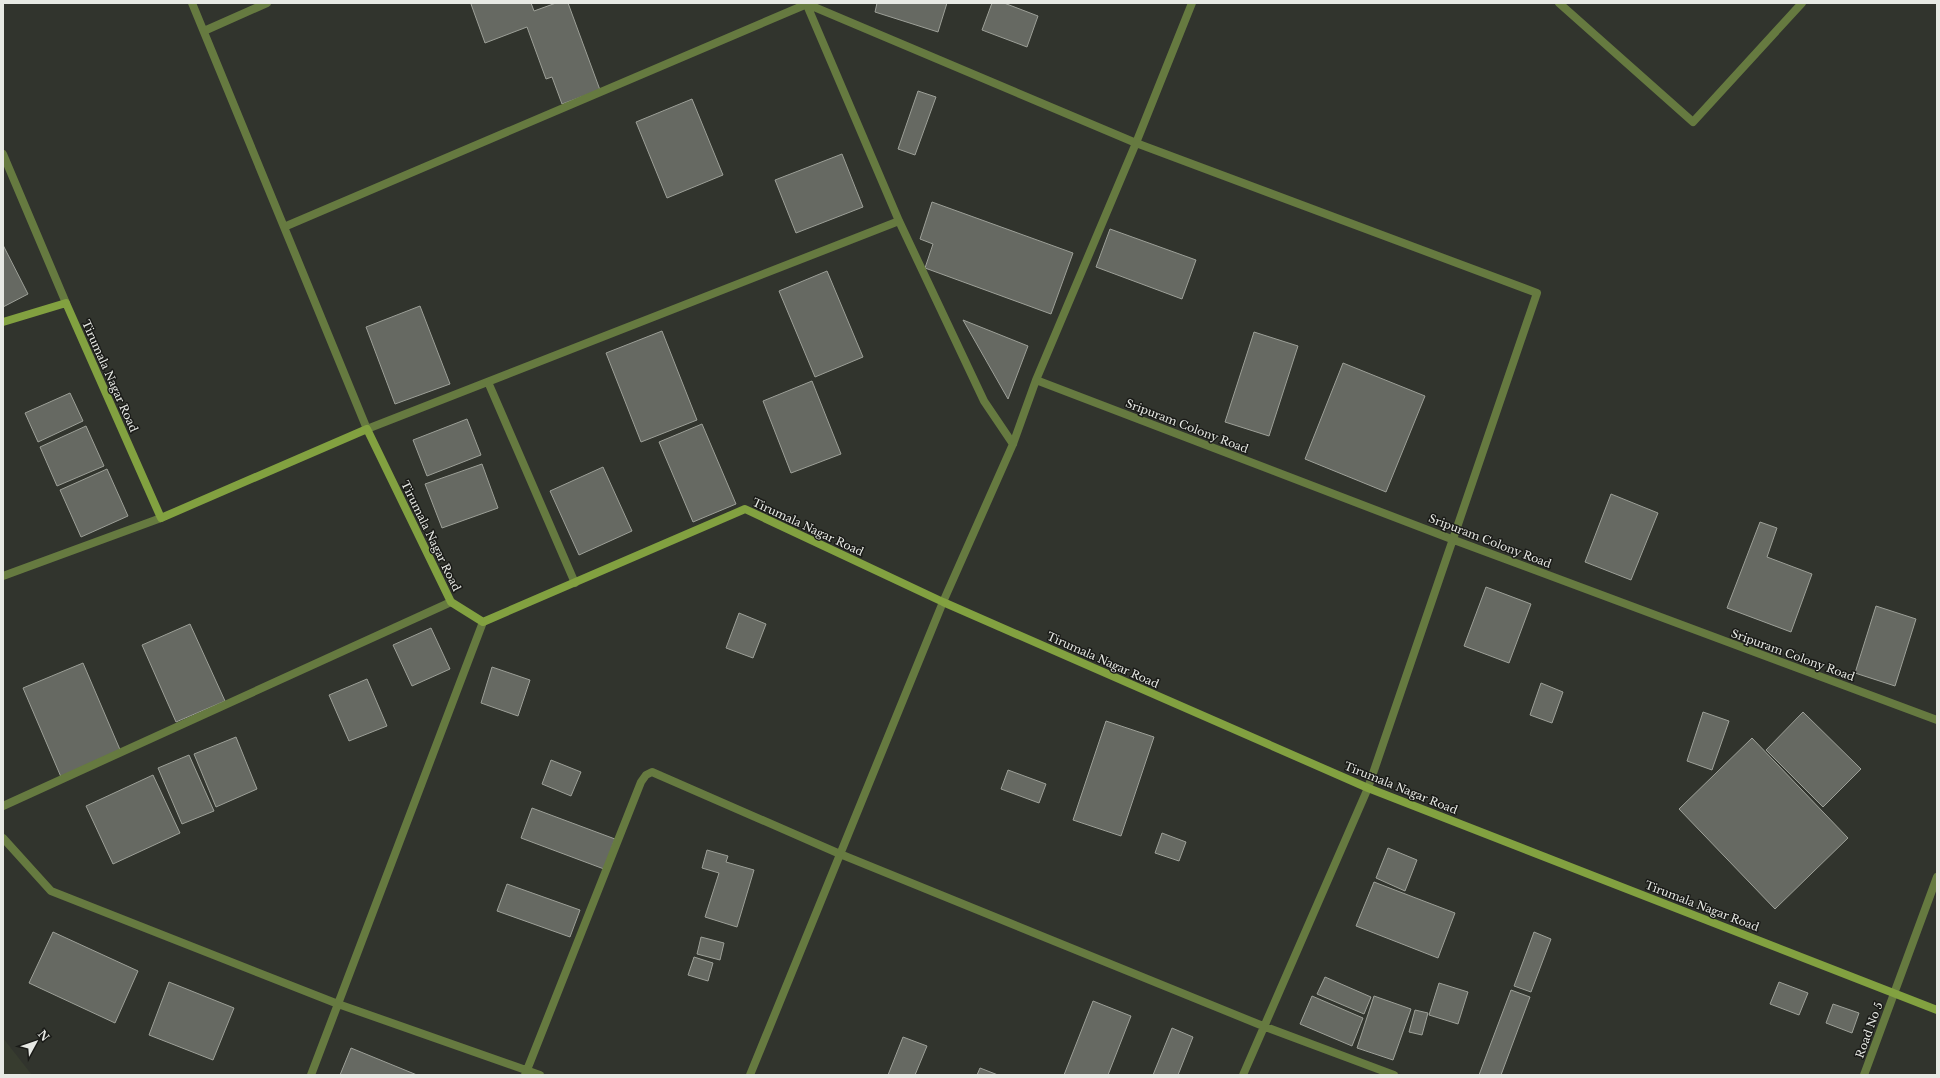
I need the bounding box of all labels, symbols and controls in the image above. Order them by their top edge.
street label: Tirumala Nagar Road [79,318,141,435]
street label: Sripuram Colony Road [1124,396,1251,456]
street label: Tirumala Nagar Road [398,478,464,594]
street label: Tirumala Nagar Road [750,495,866,559]
street label: Sripuram Colony Road [1427,511,1554,571]
street label: Sripuram Colony Road [1729,626,1857,684]
street label: Tirumala Nagar Road [1045,629,1162,691]
street label: Tirumala Nagar Road [1342,759,1460,817]
street label: Tirumala Nagar Road [1643,878,1762,934]
street label: Road No 5 [1852,1000,1886,1060]
north arrow [16,1022,56,1062]
text: N [35,1027,53,1045]

